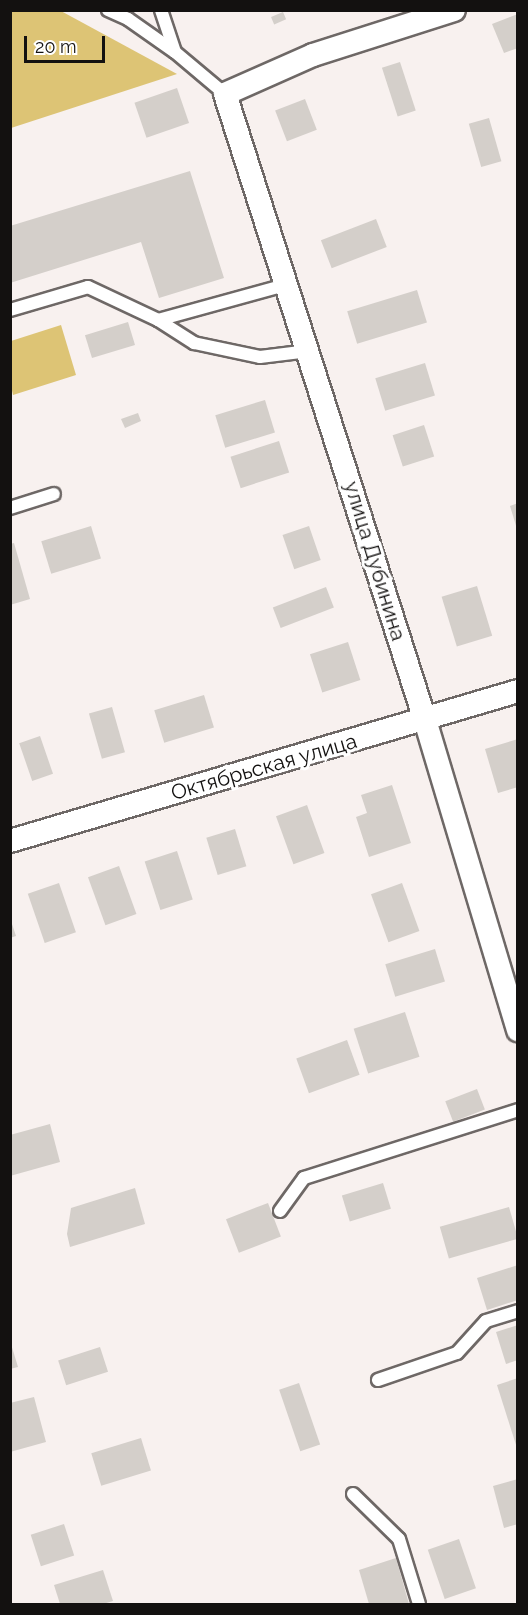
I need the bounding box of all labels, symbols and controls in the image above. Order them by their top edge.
scale bar [27,24,108,62]
text: 20 m [35,36,77,57]
street label: улица Дубинина [339,478,411,644]
street label: Октябрьская улица [168,728,360,806]

